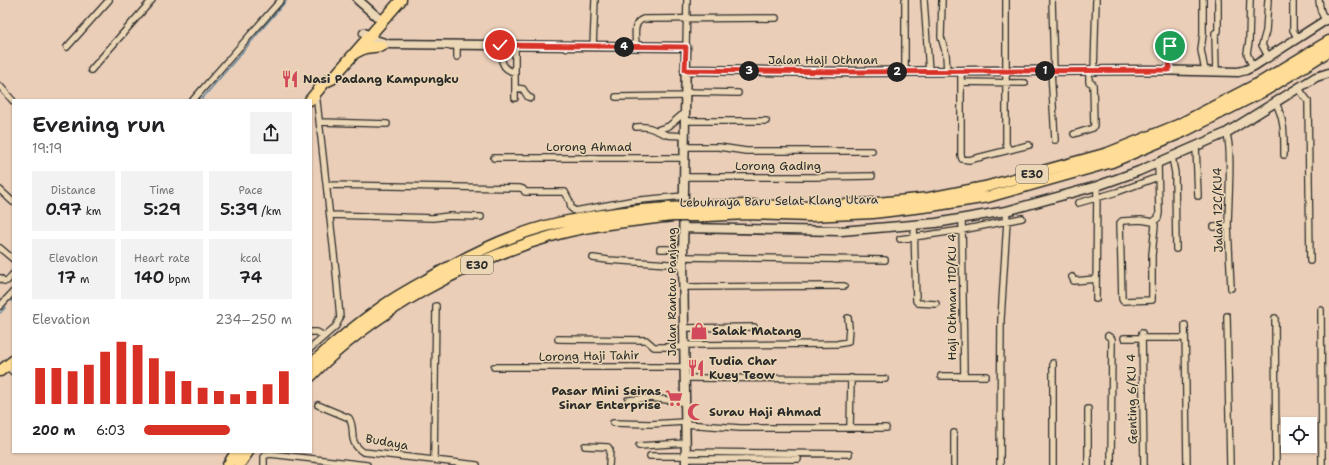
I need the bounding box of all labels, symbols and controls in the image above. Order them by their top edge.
pin [483,28,517,62]
pin [1153,29,1187,63]
icon: check [489,34,511,56]
icon: arrive [1159,35,1181,57]
pin: 4 [614,37,634,57]
text: 4 [620,39,628,54]
street label: Jalan Haji Othman [768,52,878,68]
pin: 3 [739,61,759,81]
pin: 1 [1035,61,1055,81]
pin: 2 [887,62,907,82]
text: 3 [745,63,753,78]
text: 1 [1042,63,1048,78]
text: 2 [893,64,901,79]
restaurant icon: Nasi Padang Kampungku [280,69,300,89]
place label: Nasi Padang Kampungku [303,71,459,87]
text: Evening run [32,110,165,139]
button: share [250,112,292,154]
street label: Lorong Ahmad [546,139,632,155]
text: 19:19 [32,140,62,157]
street label: Lorong Gading [735,158,821,174]
road number: E30 [1016,165,1048,183]
street label: Jalan 12C/KU4 [1209,167,1227,253]
text: Distance [51,183,96,198]
text: Time [149,183,175,198]
text: Pace [239,183,263,198]
street label: Lebuhraya Baru Selat Klang Utara [680,191,879,211]
text: 0.97 [45,198,82,220]
text: 5:29 [143,198,181,220]
text: 5:39 [220,198,258,220]
text: km [82,204,101,219]
text: /km [258,204,281,219]
street label: Jalan Rantau Panjang [664,227,680,357]
street label: Haji Othman 11D/KU 4 [944,234,960,360]
text: Elevation [49,251,98,266]
text: Heart rate [134,251,190,266]
text: kcal [240,251,261,266]
road number: E30 [461,256,493,274]
text: 17 [57,266,76,288]
text: 140 [134,266,164,288]
text: 74 [239,266,262,288]
text: m [76,272,89,287]
text: bpm [164,272,190,287]
text: Elevation [32,311,90,328]
text: 234–250 m [215,311,292,328]
shop icon: Salak Matang [689,321,709,341]
place label: Salak Matang [712,323,802,339]
street label: Lorong Haji Tahir [539,347,640,365]
place label: Tudia Char Kuey Teow [709,353,777,383]
street label: Genting 6/KU 4 [1123,353,1141,445]
restaurant icon: Tudia Char Kuey Teow [686,358,706,378]
place label: Pasar Mini Seiras Sinar Enterprise [551,383,661,413]
supermarket icon: Pasar Mini Seiras Sinar Enterprise [664,388,684,408]
mosque icon: Surau Haji Ahmad [686,402,706,422]
place label: Surau Haji Ahmad [709,404,821,420]
map controls [1281,417,1317,453]
button: locate [1281,417,1317,453]
text: 200 m [32,422,75,439]
text: 6:03 [96,422,125,439]
street label: Budaya [364,430,410,454]

